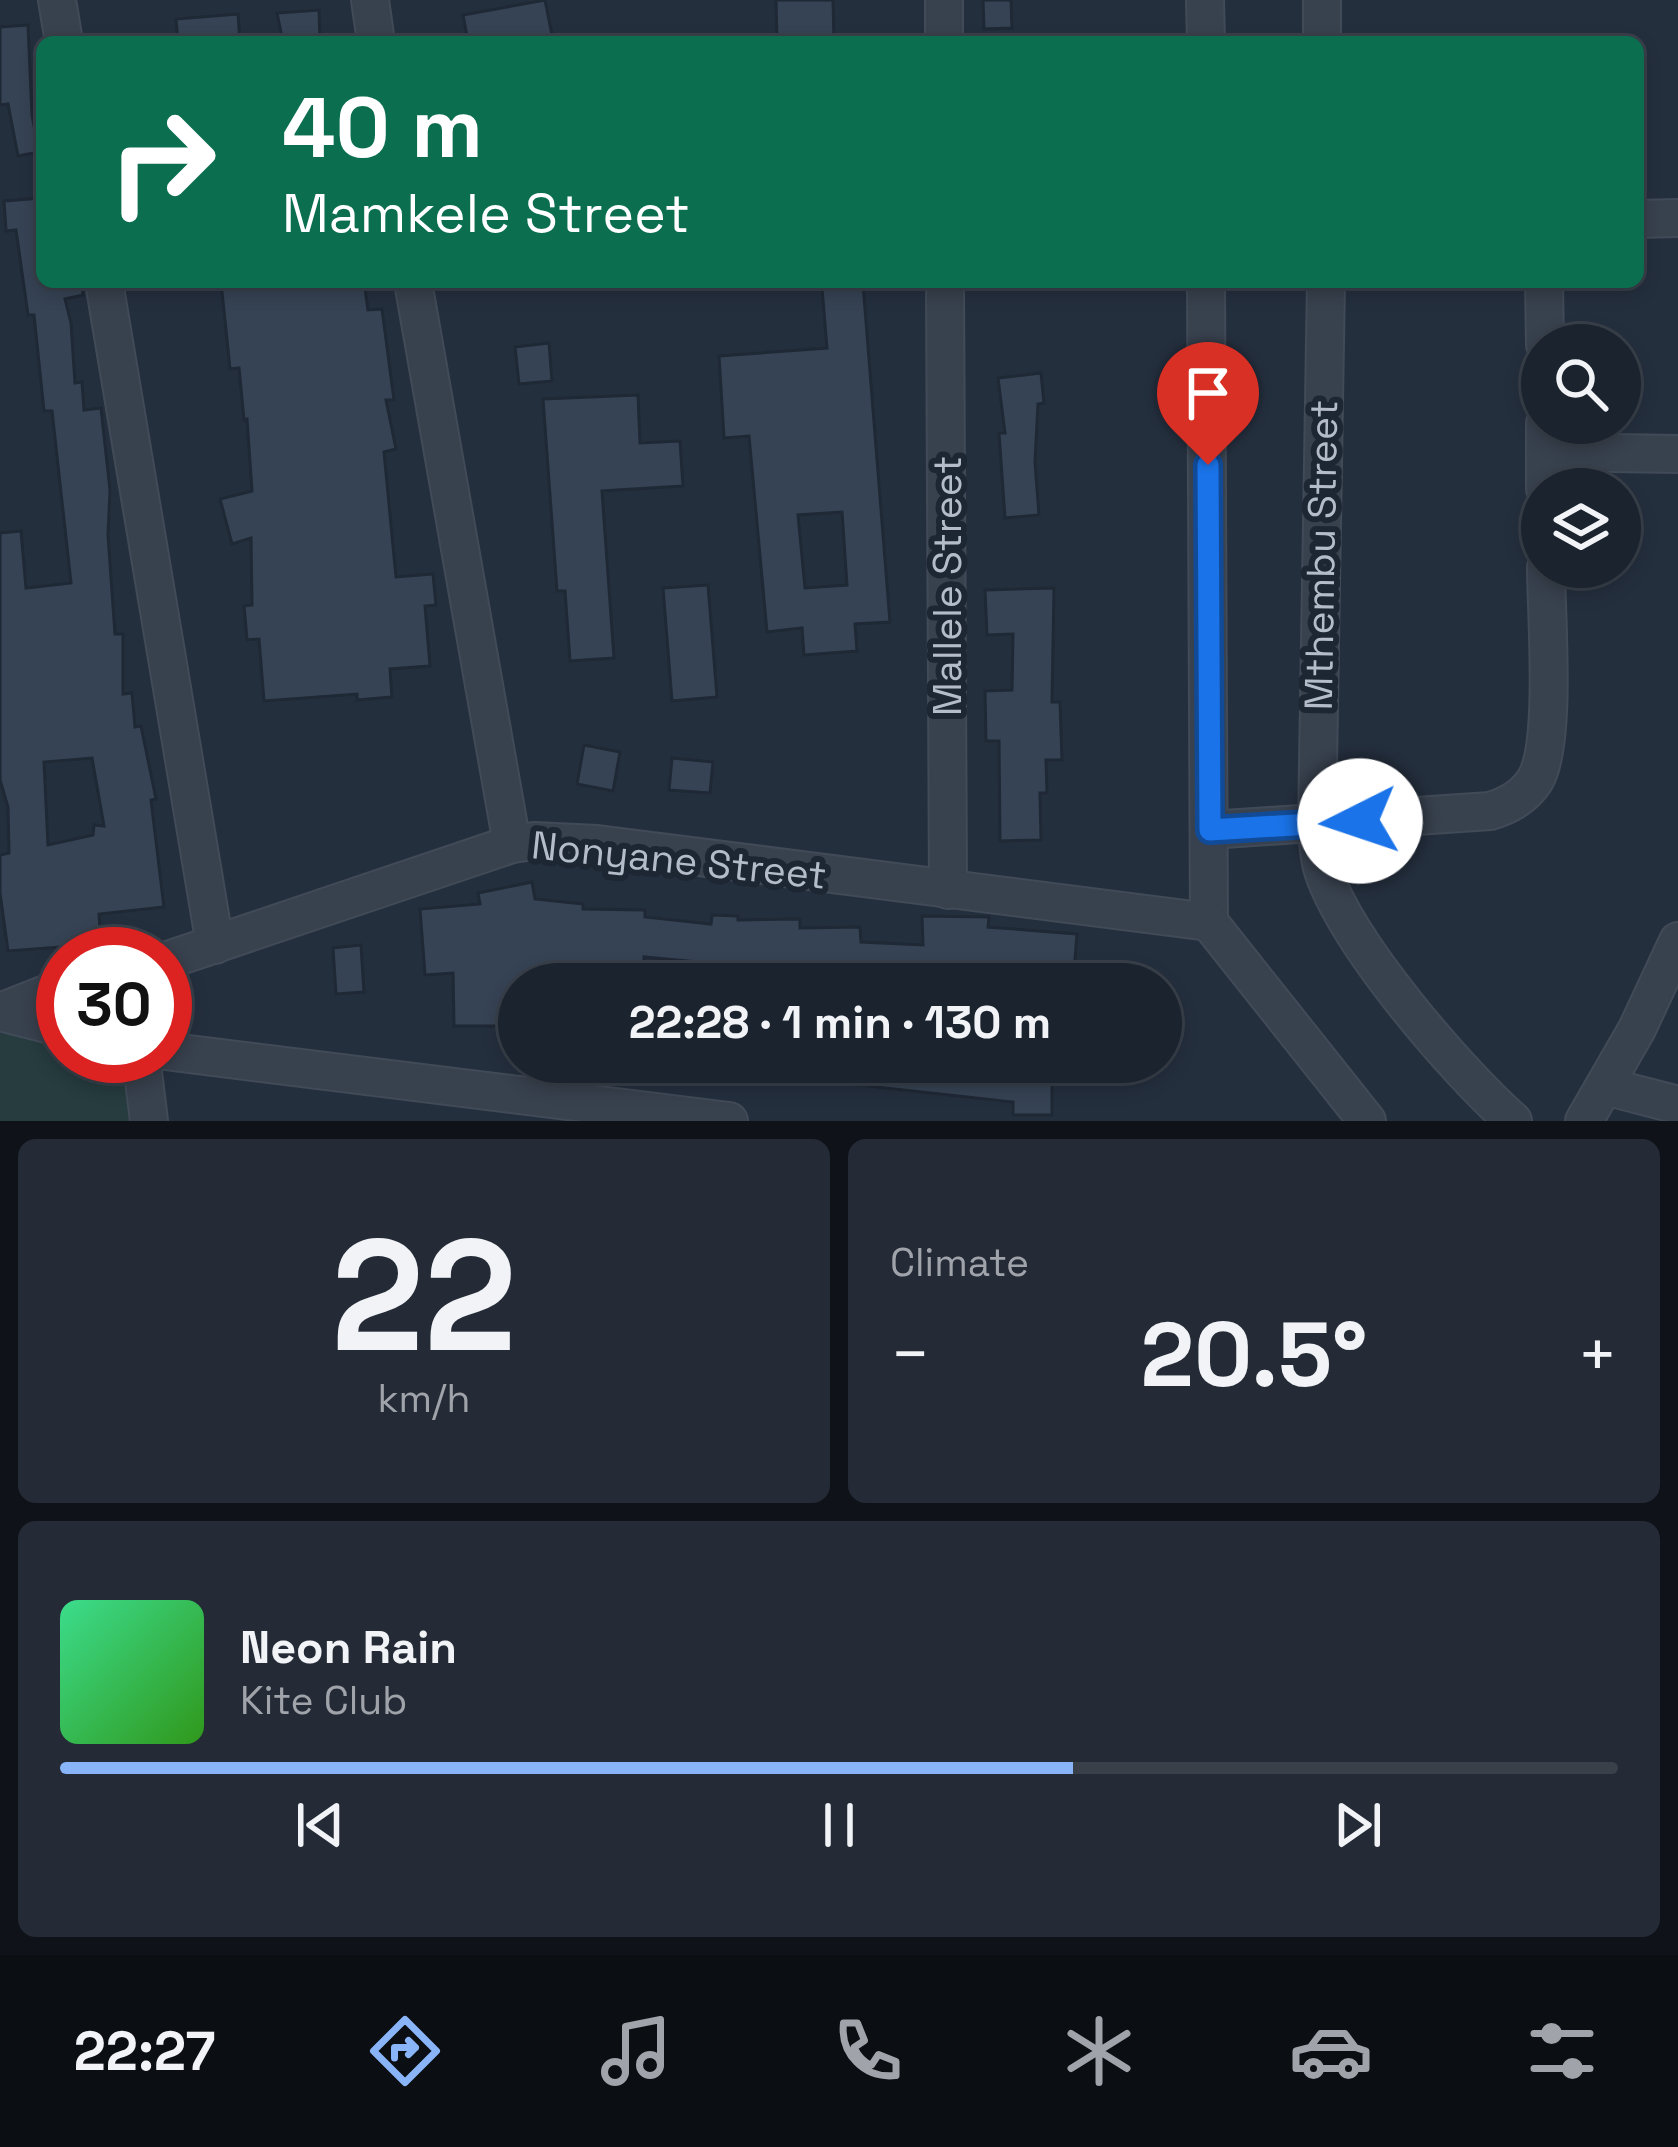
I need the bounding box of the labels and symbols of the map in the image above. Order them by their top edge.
pin [1157,342,1259,465]
street label: Mthembu Street [1294,399,1348,711]
street label: Mallele Street [923,456,972,716]
position arrow [1297,758,1423,884]
street label: Nonyane Street [529,820,829,900]
speed limit sign: 30 [36,927,192,1083]

